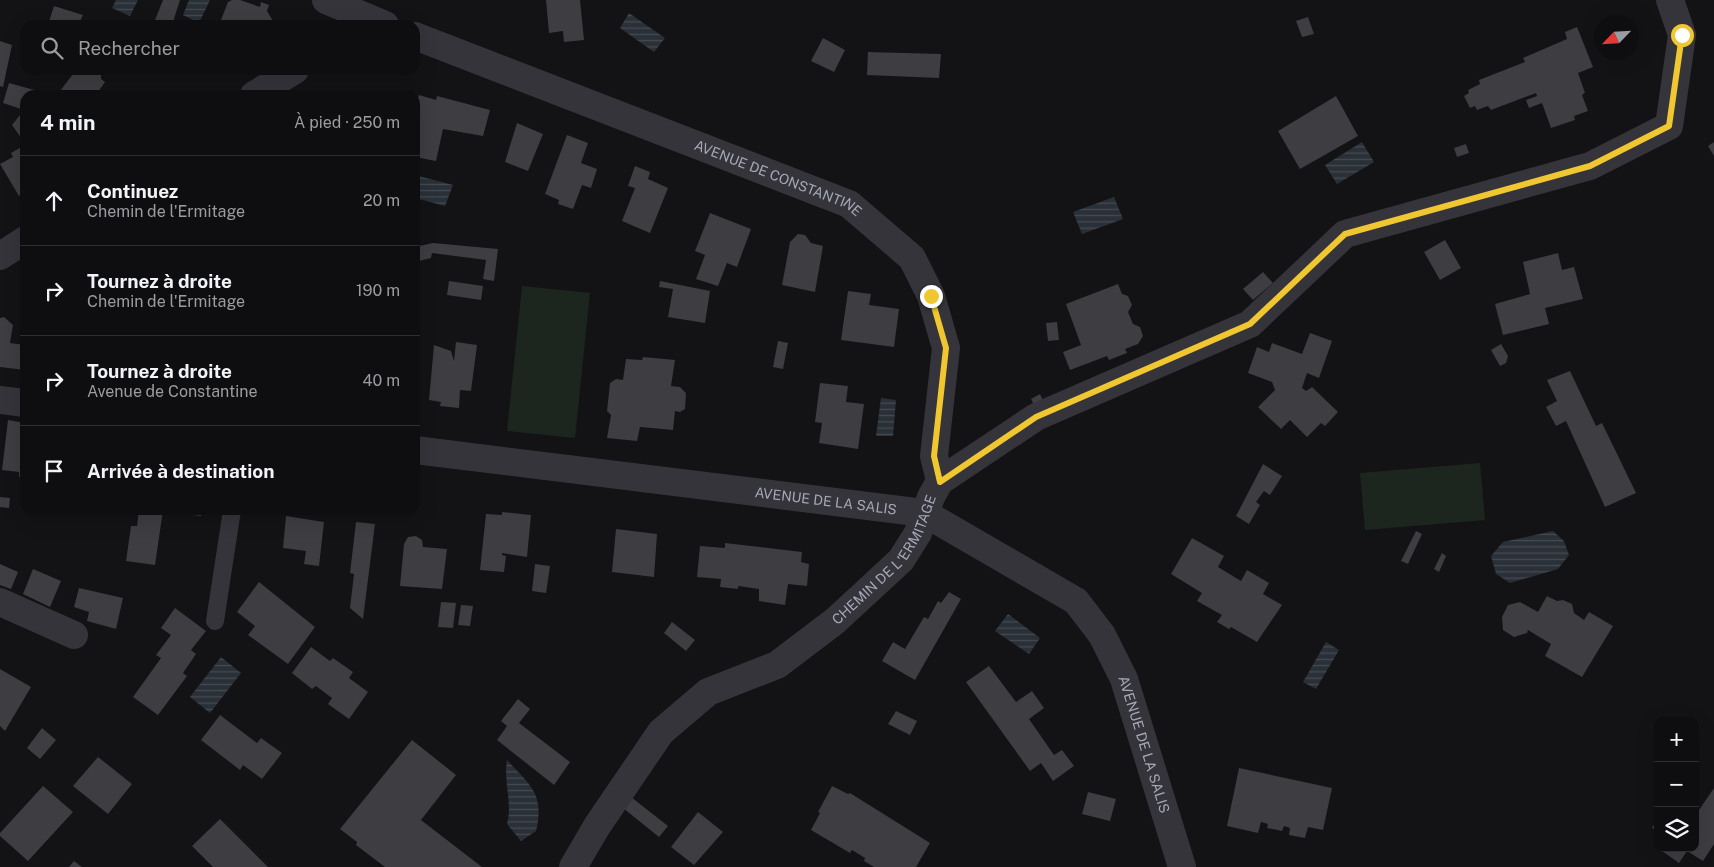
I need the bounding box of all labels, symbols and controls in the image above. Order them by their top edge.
north arrow [1594,15,1639,60]
search box [20,20,420,75]
route start [1671,24,1694,47]
icon: search [38,34,66,62]
text: Rechercher [78,37,180,59]
text: 4 min [40,110,95,135]
text: À pied · 250 m [294,113,400,132]
street label: AVENUE DE CONSTANTINE [692,137,865,219]
text: Continuez [87,180,178,202]
icon: ahead [40,187,68,215]
text: 20 m [363,191,400,210]
text: Chemin de l'Ermitage [87,202,245,221]
text: Tournez à droite [87,270,232,292]
icon: right [40,277,68,305]
text: 190 m [356,281,400,300]
route end [920,285,943,308]
text: Chemin de l'Ermitage [87,292,245,311]
text: Tournez à droite [87,360,232,382]
icon: right [40,367,68,395]
text: 40 m [362,371,400,390]
text: Avenue de Constantine [87,382,258,401]
icon: arrive [40,457,68,485]
text: Arrivée à destination [87,460,275,482]
street label: AVENUE DE LA SALIS [754,484,898,518]
street label: CHEMIN DE L'ERMITAGE [829,493,939,628]
street label: AVENUE DE LA SALIS [1115,674,1173,815]
map controls [1654,717,1699,852]
button: + [1654,717,1699,762]
button: − [1654,762,1699,807]
button: layers [1654,807,1699,852]

